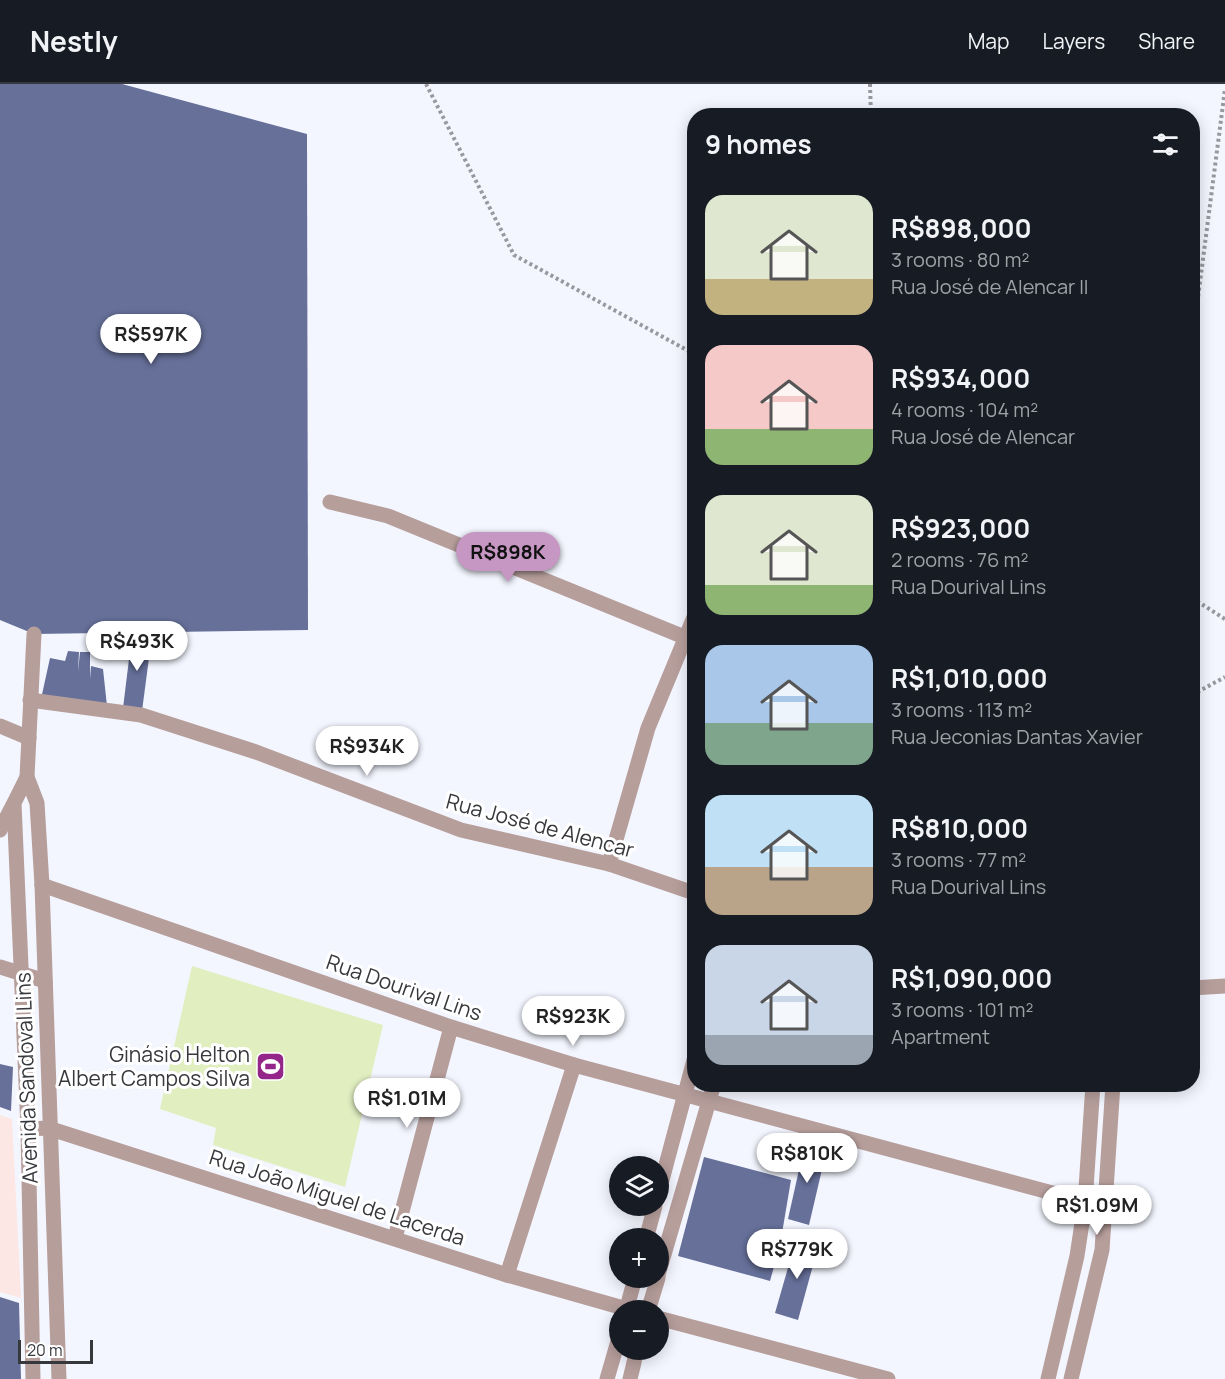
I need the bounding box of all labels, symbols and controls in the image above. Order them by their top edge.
text: Nestly [30,22,118,60]
text: Map [968,27,1009,55]
text: Layers [1042,27,1105,55]
text: Share [1138,27,1195,55]
text: 9 homes [705,126,812,162]
icon: filters [1149,128,1182,161]
text: R$898,000 [891,210,1032,246]
icon: home [753,219,825,291]
text: 3 rooms · 80 m² [891,246,1030,273]
text: Rua José de Alencar II [891,273,1089,300]
pin: R$597K [102,314,200,365]
text: R$597K [114,320,188,347]
text: R$934,000 [891,360,1030,396]
icon: home [753,369,825,441]
text: 4 rooms · 104 m² [891,396,1038,423]
text: Rua José de Alencar [891,423,1075,450]
text: R$923,000 [891,510,1030,546]
icon: home [753,519,825,591]
pin: R$898K [459,532,557,583]
text: R$898K [470,538,546,565]
text: 2 rooms · 76 m² [891,546,1028,573]
text: Rua Dourival Lins [891,573,1046,600]
pin: R$493K [88,621,186,672]
text: R$493K [100,627,174,654]
text: R$1,010,000 [891,660,1048,696]
icon: home [753,669,825,741]
text: 3 rooms · 113 m² [891,696,1032,723]
text: Rua Jeconias Dantas Xavier [891,723,1143,750]
pin: R$934K [318,726,416,777]
text: R$934K [330,732,404,759]
street label: Rua José de Alencar [443,786,638,864]
text: R$810,000 [891,810,1028,846]
icon: home [753,819,825,891]
text: 3 rooms · 77 m² [891,846,1026,873]
text: Rua Dourival Lins [891,873,1046,900]
street label: Rua Dourival Lins [323,947,486,1027]
text: R$1,090,000 [891,960,1052,996]
icon: home [753,969,825,1041]
street label: Avenida Sandoval Lins [8,972,44,1184]
pin: R$923K [524,996,622,1047]
text: 3 rooms · 101 m² [891,996,1033,1023]
text: R$923K [536,1002,610,1029]
text: Apartment [891,1023,990,1050]
place label: Ginásio Helton Albert Campos Silva [58,1040,250,1092]
sports icon: Ginásio Helton Albert Campos Silva [255,1051,287,1083]
pin: R$1.01M [352,1078,462,1129]
text: R$1.01M [368,1084,446,1111]
pin: R$810K [758,1133,856,1184]
text: R$810K [771,1139,843,1166]
street label: Rua João Miguel de Lacerda [206,1142,469,1252]
map controls [609,1156,669,1360]
button: layers [609,1156,669,1216]
pin: R$1.09M [1042,1185,1152,1236]
text: R$1.09M [1056,1191,1138,1218]
button: + [609,1228,669,1288]
pin: R$779K [748,1229,846,1280]
text: R$779K [761,1235,833,1262]
button: − [609,1300,669,1360]
scale bar [18,1337,93,1364]
text: 20 m [27,1339,63,1361]

